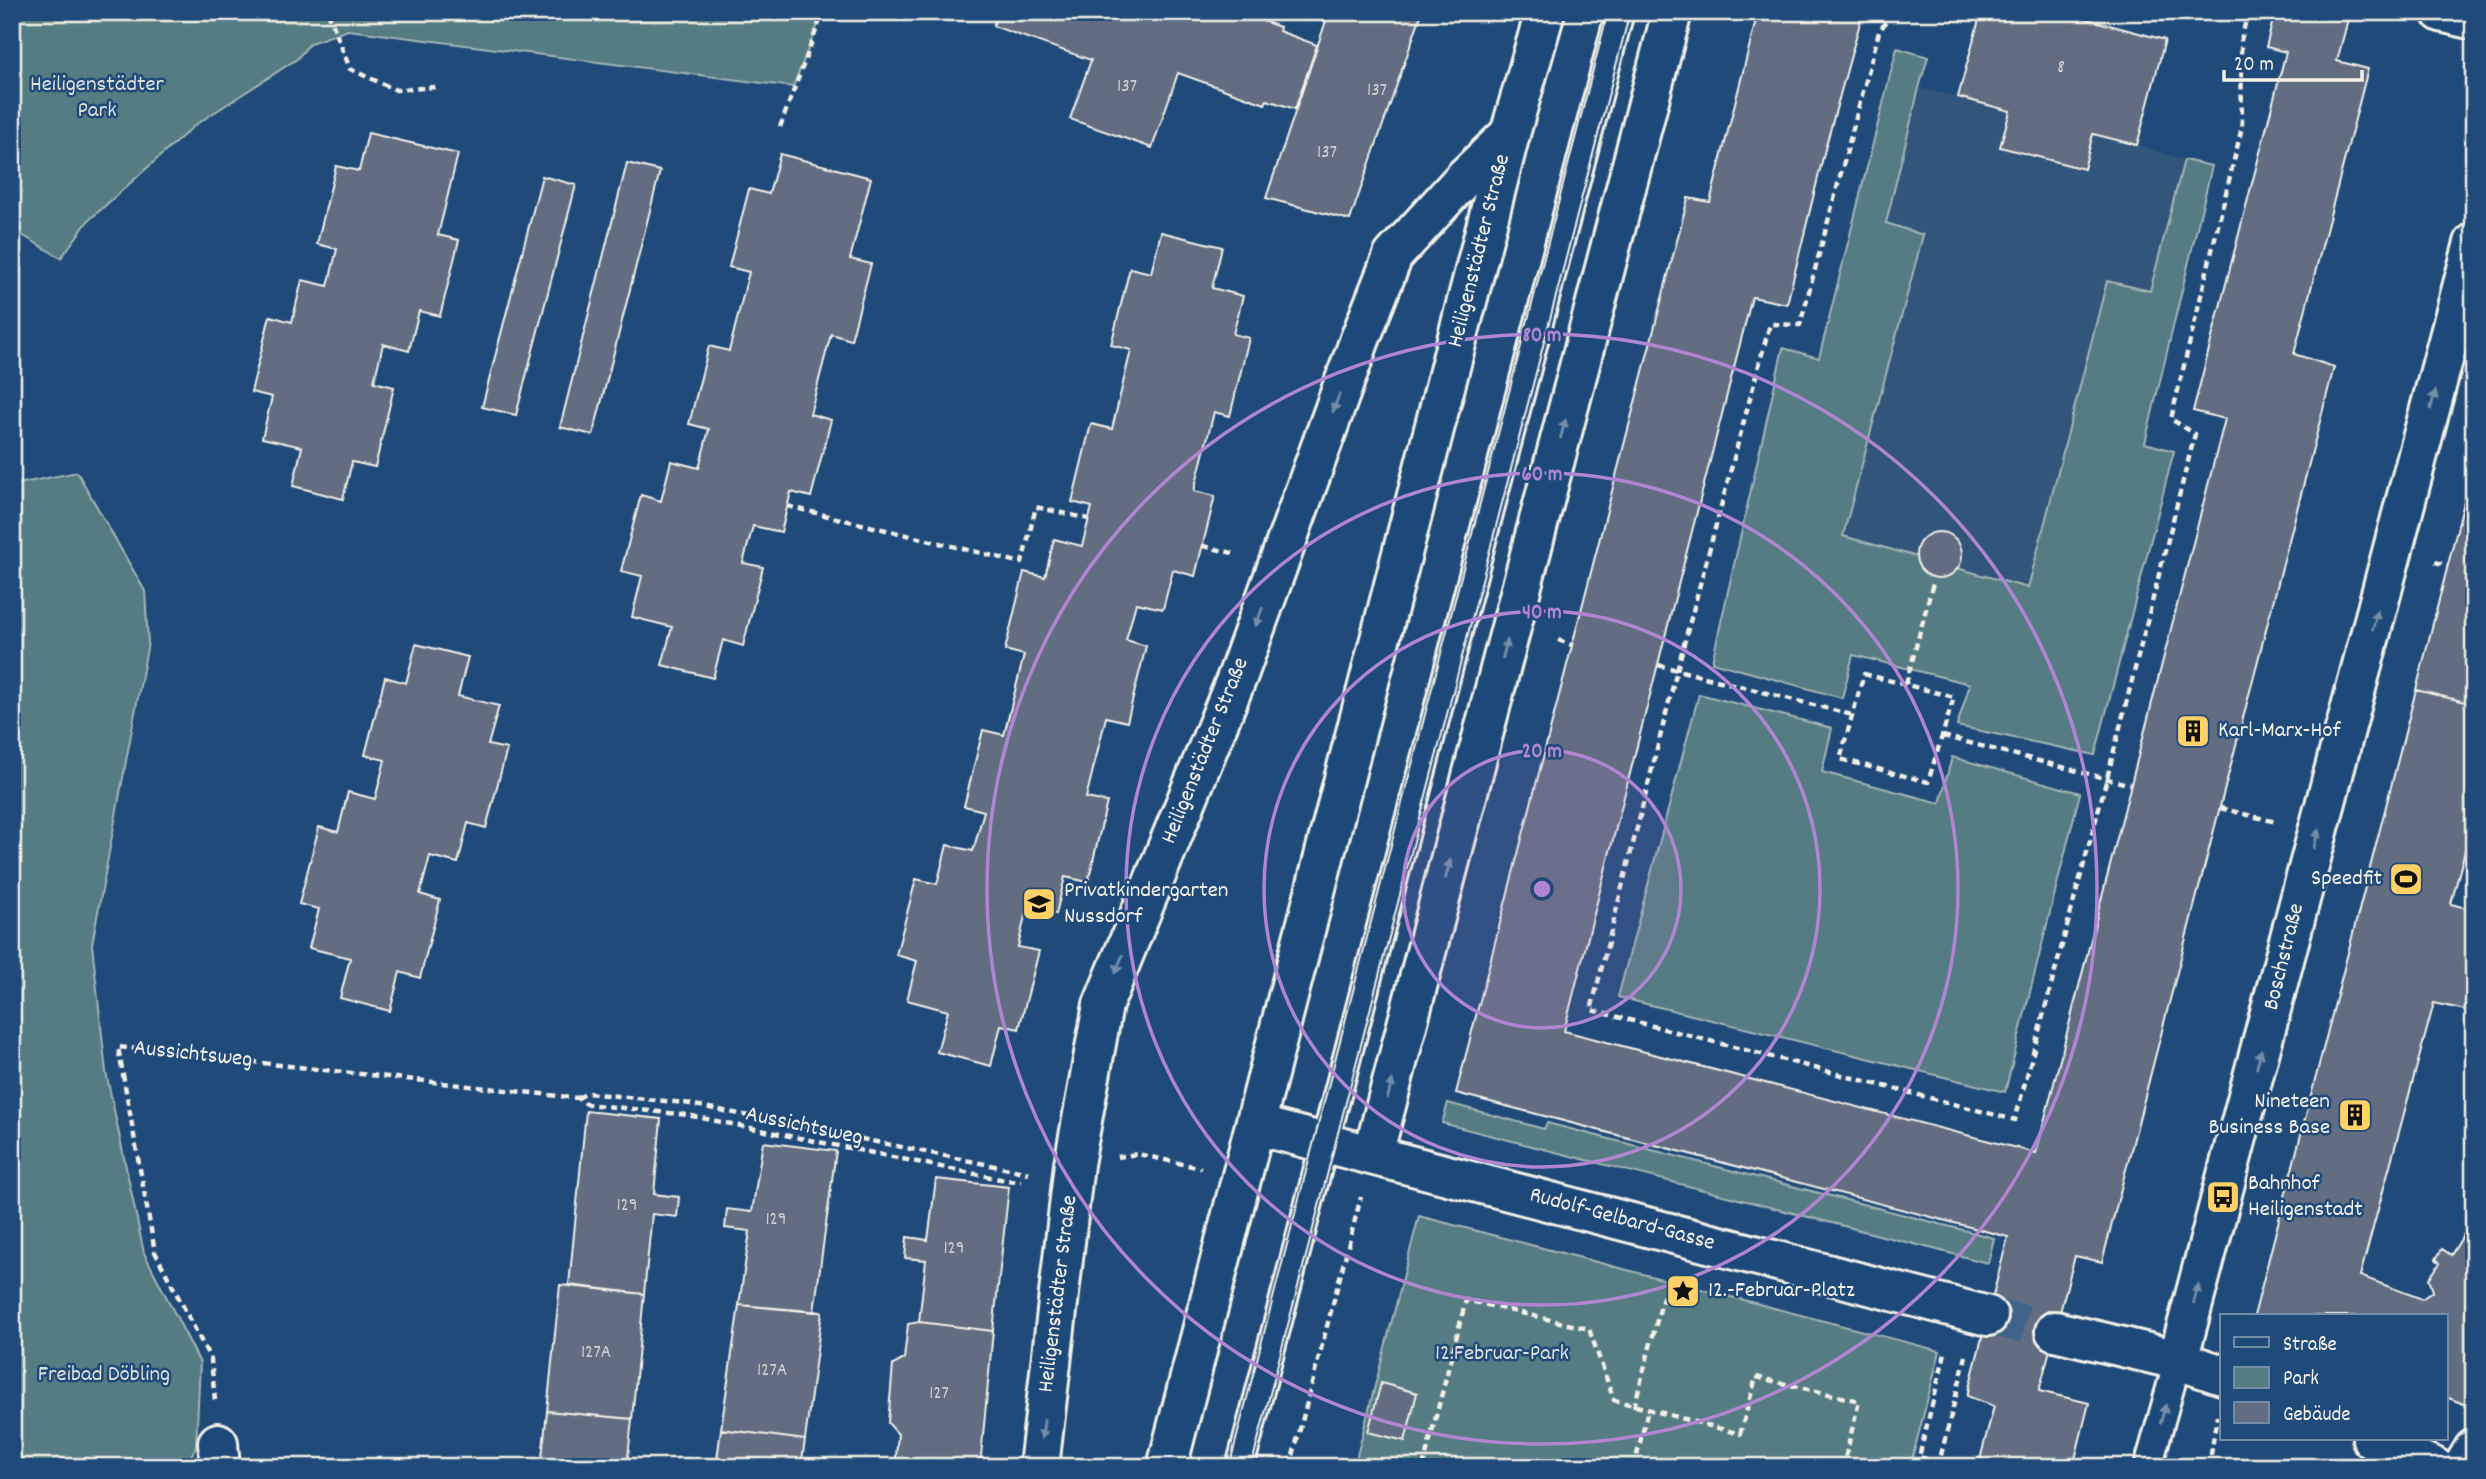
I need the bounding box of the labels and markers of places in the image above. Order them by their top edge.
building icon: Karl-Marx-Hof [2174,712,2212,750]
place label: Karl-Marx-Hof [2218,715,2341,748]
sports icon: Speedfit [2387,860,2425,898]
place label: Speedfit [2311,863,2382,896]
place label: Privatkindergarten Nussdorf [1064,875,1228,934]
centre of rings [1530,877,1554,901]
school or university icon: Privatkindergarten Nussdorf [1020,885,1058,923]
place label: Nineteen Business Base [2208,1086,2330,1145]
building icon: Nineteen Business Base [2336,1096,2374,1134]
place label: Bahnhof Heiligenstadt [2248,1168,2363,1227]
bus stop icon: Bahnhof Heiligenstadt [2204,1178,2242,1216]
place icon: 12.-Februar-Platz [1664,1272,1702,1310]
place label: 12.-Februar-Platz [1708,1275,1855,1308]

